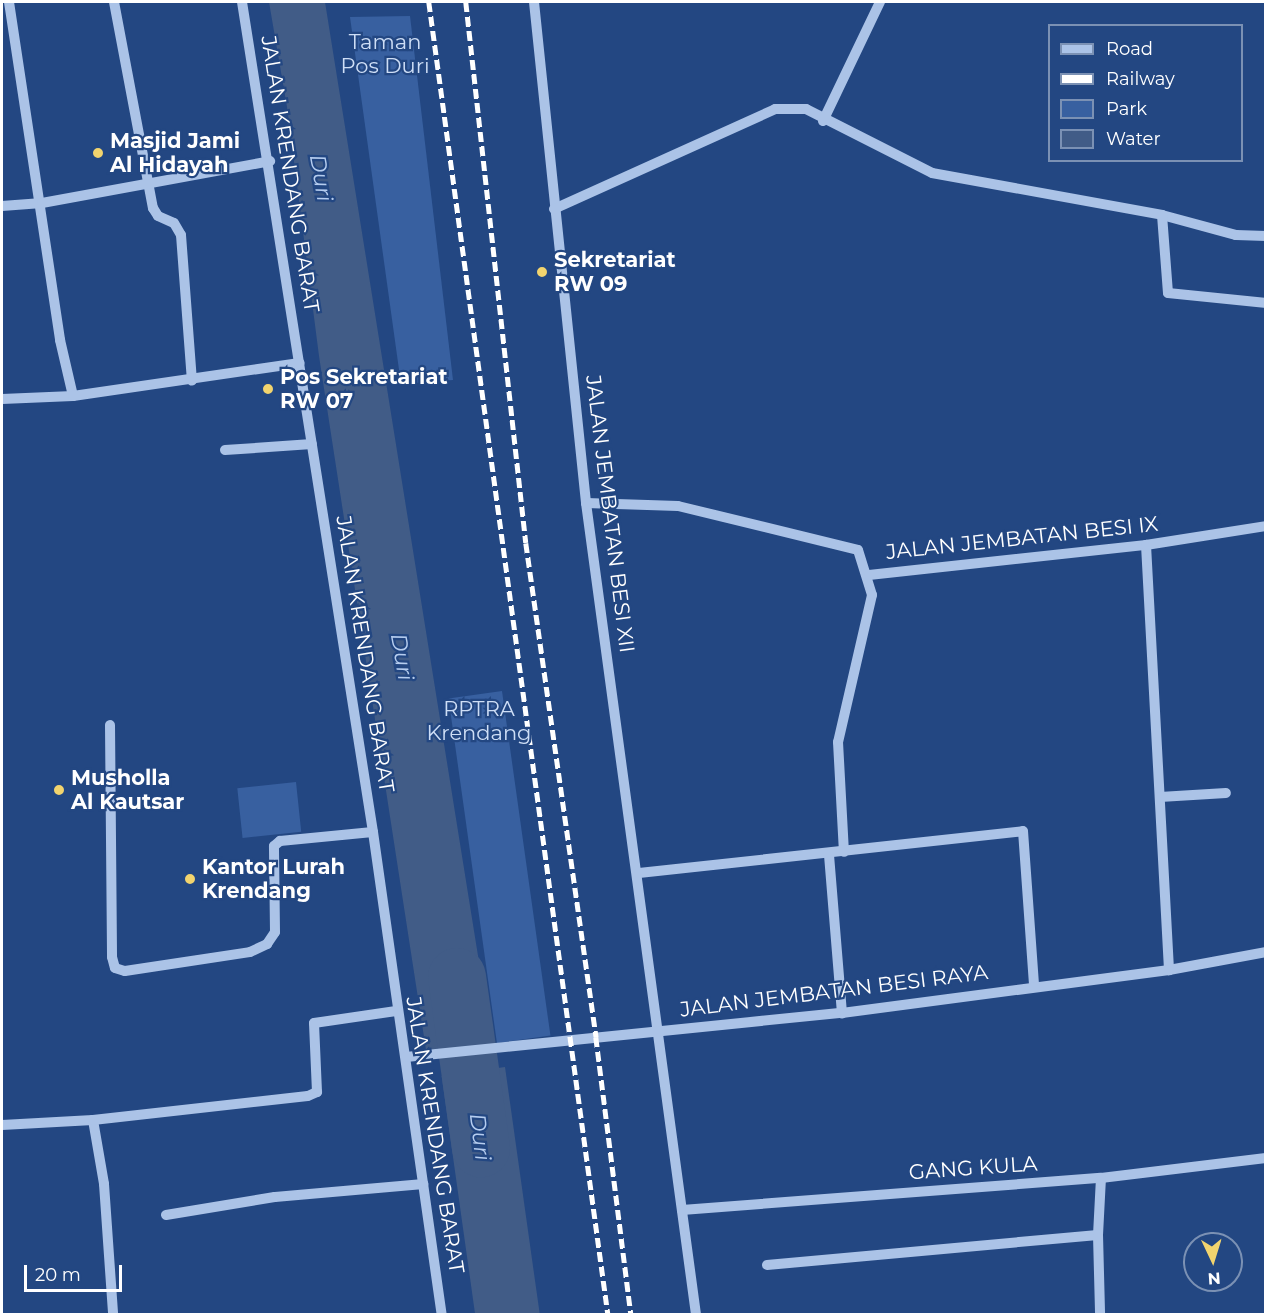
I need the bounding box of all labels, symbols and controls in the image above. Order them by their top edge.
legend [1048,24,1243,162]
park label: Taman Pos Duri [340,29,430,79]
street label: JALAN KRENDANG BARAT [256,34,324,314]
text: Road [1106,38,1153,60]
text: Railway [1106,68,1175,90]
text: Park [1106,98,1147,120]
place label: Masjid Jami Al Hidayah [110,128,240,178]
text: Water [1106,128,1161,150]
marker: Masjid Jami Al Hidayah [91,146,105,160]
water label: Duri [304,152,338,204]
place label: Sekretariat RW 09 [554,247,676,297]
marker: Sekretariat RW 09 [535,265,549,279]
place label: Pos Sekretariat RW 07 [280,364,448,414]
street label: JALAN JEMBATAN BESI XII [580,374,640,654]
marker: Pos Sekretariat RW 07 [261,382,275,396]
street label: JALAN JEMBATAN BESI IX [885,511,1159,565]
street label: JALAN KRENDANG BARAT [331,514,399,794]
water label: Duri [385,631,419,683]
park label: RPTRA Krendang [427,696,531,746]
place label: Musholla Al Kautsar [71,765,184,815]
marker: Musholla Al Kautsar [52,783,66,797]
place label: Kantor Lurah Krendang [202,854,345,904]
marker: Kantor Lurah Krendang [183,872,197,886]
street label: JALAN JEMBATAN BESI RAYA [679,960,989,1022]
street label: JALAN KRENDANG BARAT [401,995,469,1275]
water label: Duri [464,1112,496,1162]
street label: GANG KULA [908,1151,1038,1185]
north arrow [1183,1232,1243,1292]
scale bar [27,1253,124,1291]
text: 20 m [35,1264,81,1286]
text: N [1207,1269,1221,1288]

